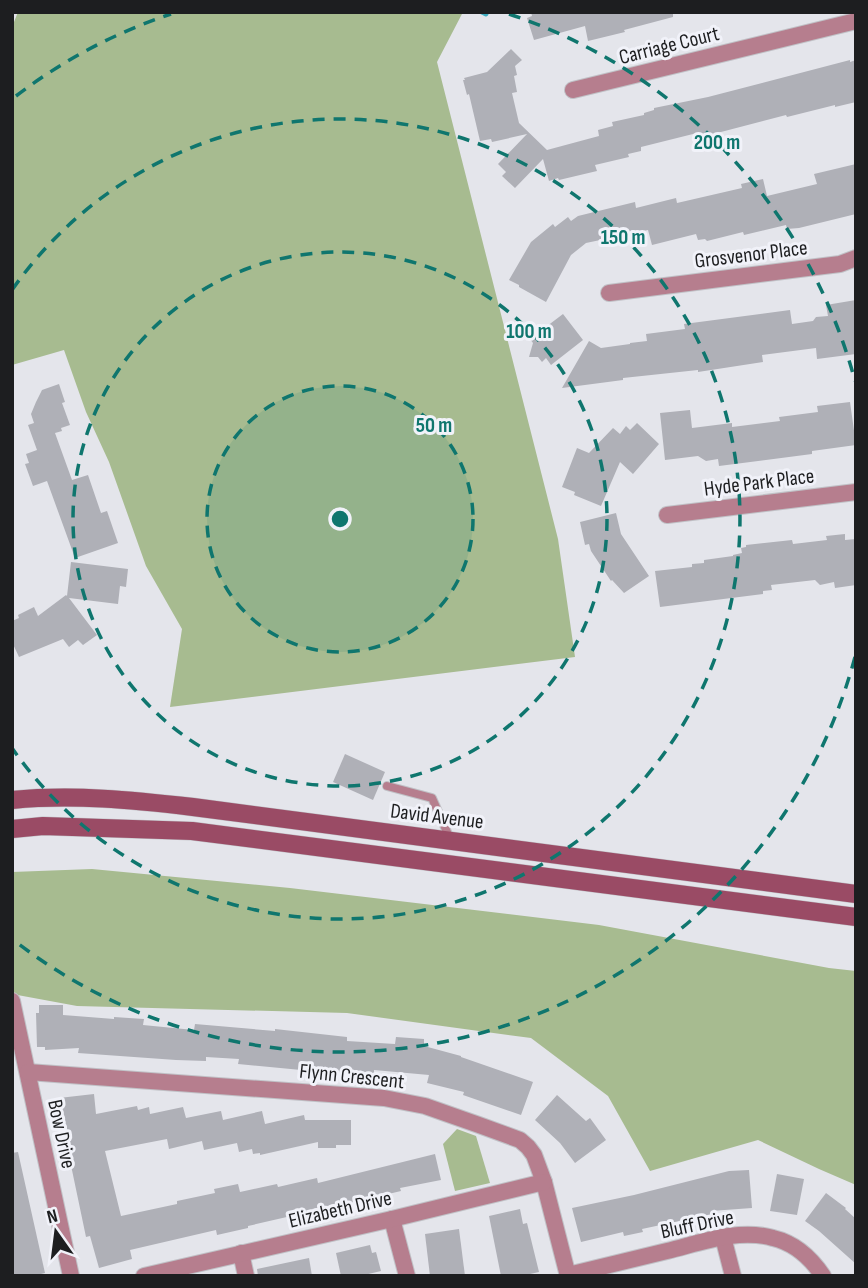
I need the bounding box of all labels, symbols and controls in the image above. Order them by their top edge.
street label: Carriage Court [617,21,722,70]
text: 200 m [694,130,740,155]
text: 150 m [601,225,645,250]
street label: Grosvenor Place [693,235,809,274]
text: 100 m [506,319,552,344]
text: 50 m [416,413,452,438]
street label: Hyde Park Place [703,463,816,502]
centre of rings [328,507,352,531]
street label: David Avenue [389,798,485,835]
street label: Flynn Crescent [298,1059,406,1094]
street label: Bow Drive [42,1097,81,1171]
street label: Elizabeth Drive [286,1185,394,1233]
north arrow [21,1197,91,1267]
text: N [45,1205,60,1229]
street label: Bluff Drive [658,1205,736,1244]

